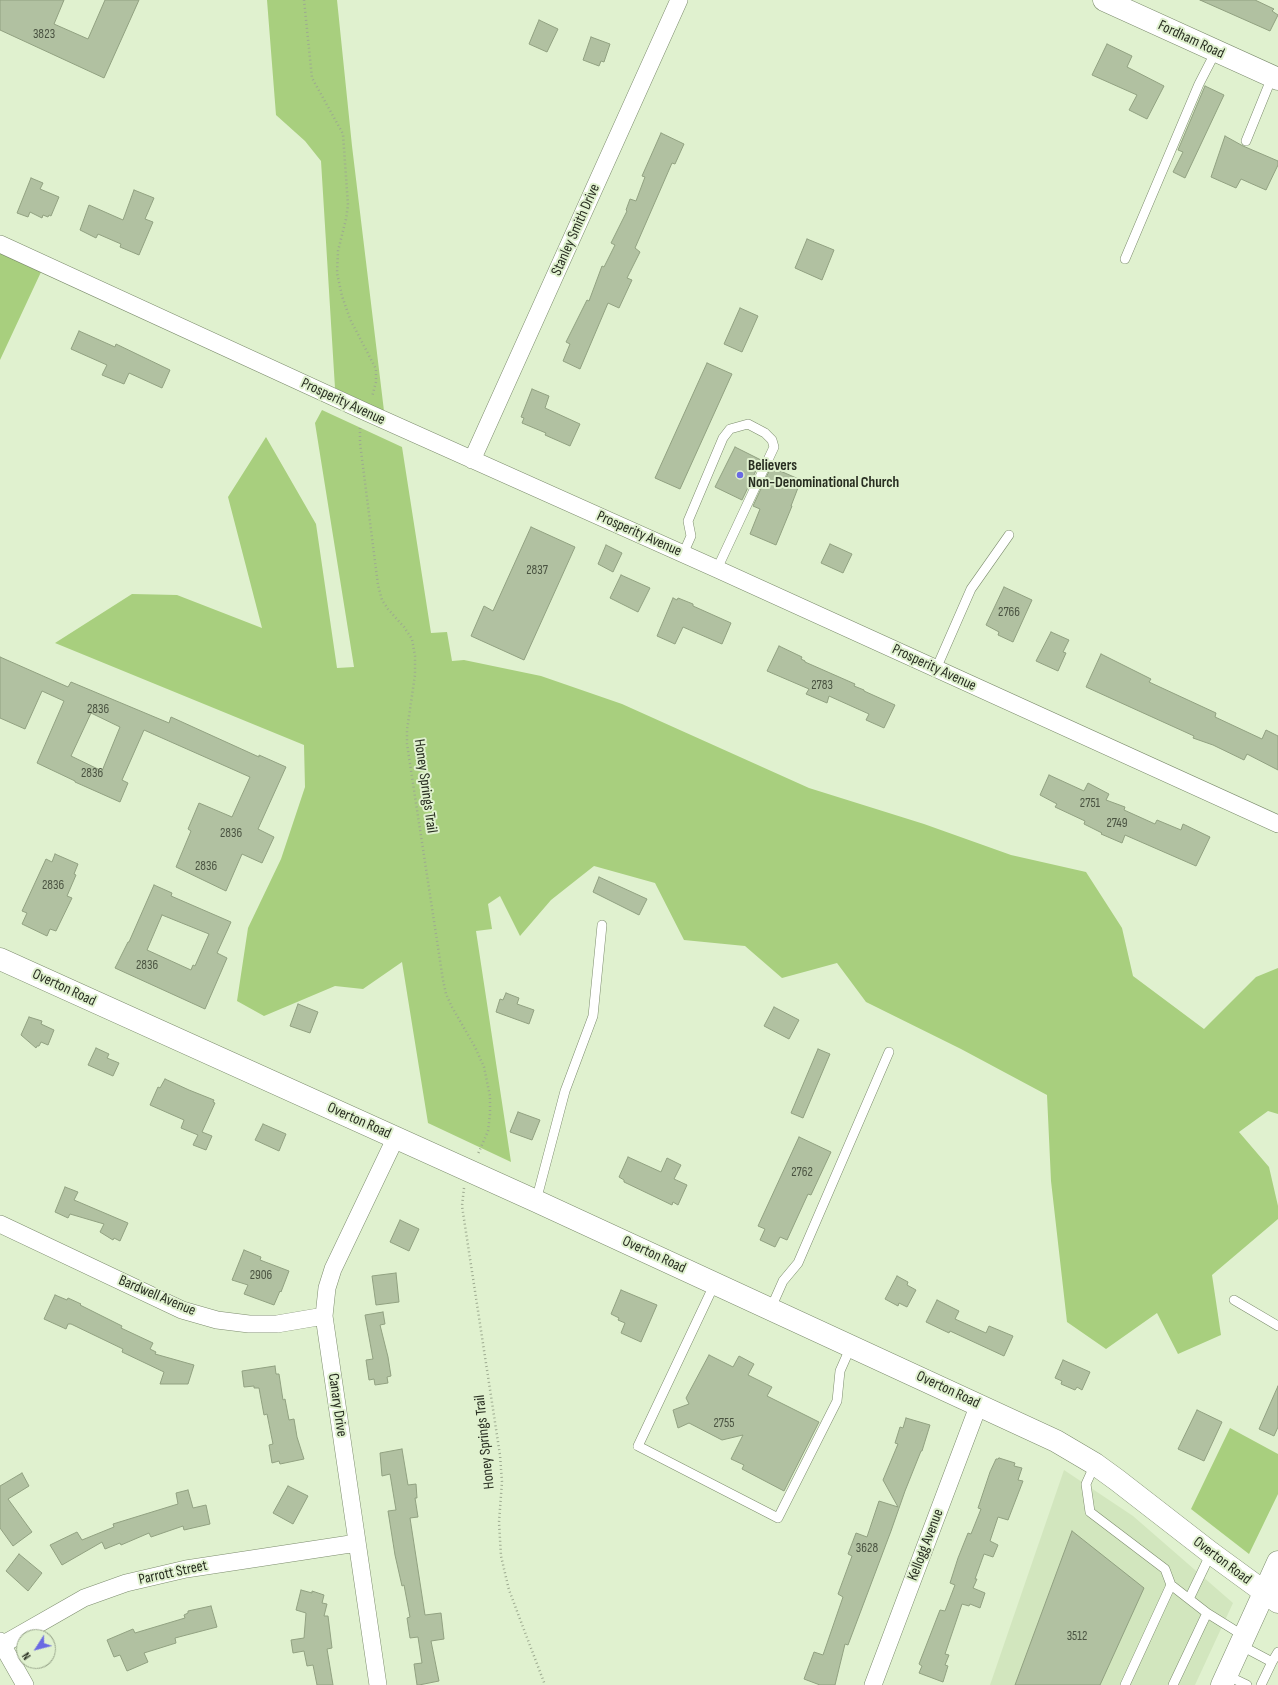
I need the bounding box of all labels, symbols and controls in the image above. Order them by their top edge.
street label: Fordham Road [1155,17,1227,63]
house number: 3823 [33,27,55,43]
street label: Stanley Smith Drive [548,181,604,279]
street label: Prosperity Avenue [298,375,388,429]
place label: Believers Non-Denominational Church [748,457,899,492]
marker: Believers Non-Denominational Church [735,470,745,480]
street label: Prosperity Avenue [594,507,684,561]
house number: 2837 [526,563,548,579]
house number: 2766 [998,605,1020,621]
street label: Prosperity Avenue [889,641,979,695]
house number: 2783 [811,678,833,694]
house number: 2836 [87,702,109,718]
street label: Honey Springs Trail [410,738,440,834]
house number: 2836 [81,766,103,782]
house number: 2751 [1080,796,1100,812]
house number: 2749 [1106,816,1128,832]
house number: 2836 [220,826,242,842]
house number: 2836 [195,859,217,875]
house number: 2836 [42,878,64,894]
house number: 2836 [136,958,158,974]
street label: Overton Road [29,965,99,1011]
street label: Overton Road [324,1099,394,1143]
house number: 2762 [791,1165,813,1181]
street label: Overton Road [619,1232,689,1278]
house number: 2906 [250,1268,272,1284]
street label: Bardwell Avenue [116,1272,198,1320]
street label: Overton Road [913,1367,983,1413]
street label: Canary Drive [324,1372,350,1438]
street label: Honey Springs Trail [471,1394,499,1490]
house number: 2755 [714,1416,734,1432]
street label: Kellogg Avenue [904,1507,948,1583]
street label: Overton Road [1189,1533,1255,1589]
house number: 3628 [856,1541,878,1557]
street label: Parrott Street [137,1557,209,1589]
north arrow [16,1629,56,1669]
house number: 3512 [1067,1629,1087,1645]
text: N [20,1650,34,1662]

